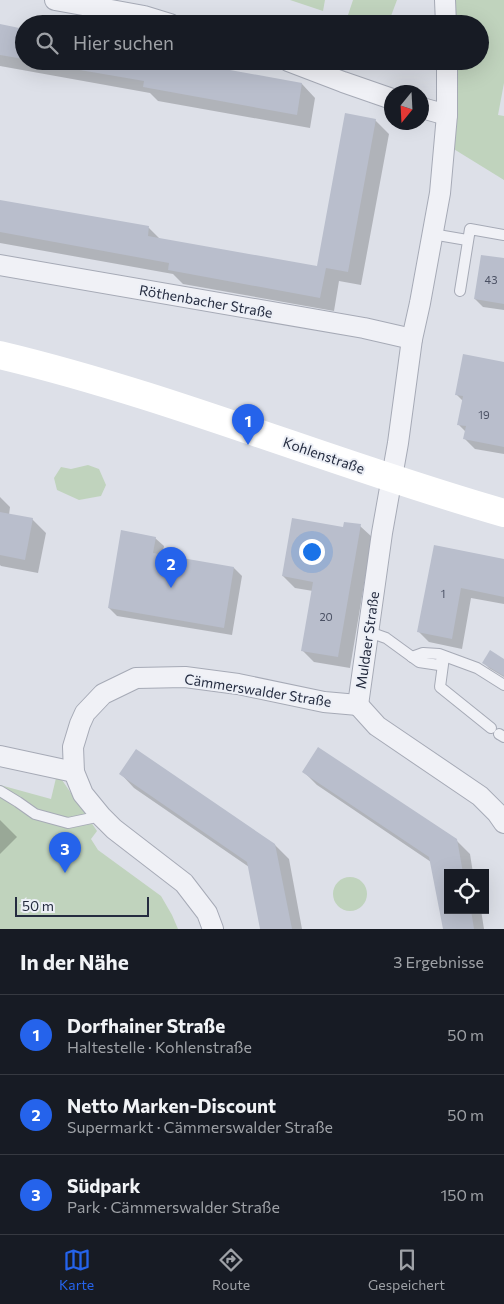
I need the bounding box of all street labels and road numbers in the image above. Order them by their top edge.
street label: Röthenbacher Straße [138,281,274,321]
street label: Kohlenstraße [281,433,367,477]
street label: Muldaer Straße [352,590,382,690]
street label: Cämmerswalder Straße [183,670,333,710]

